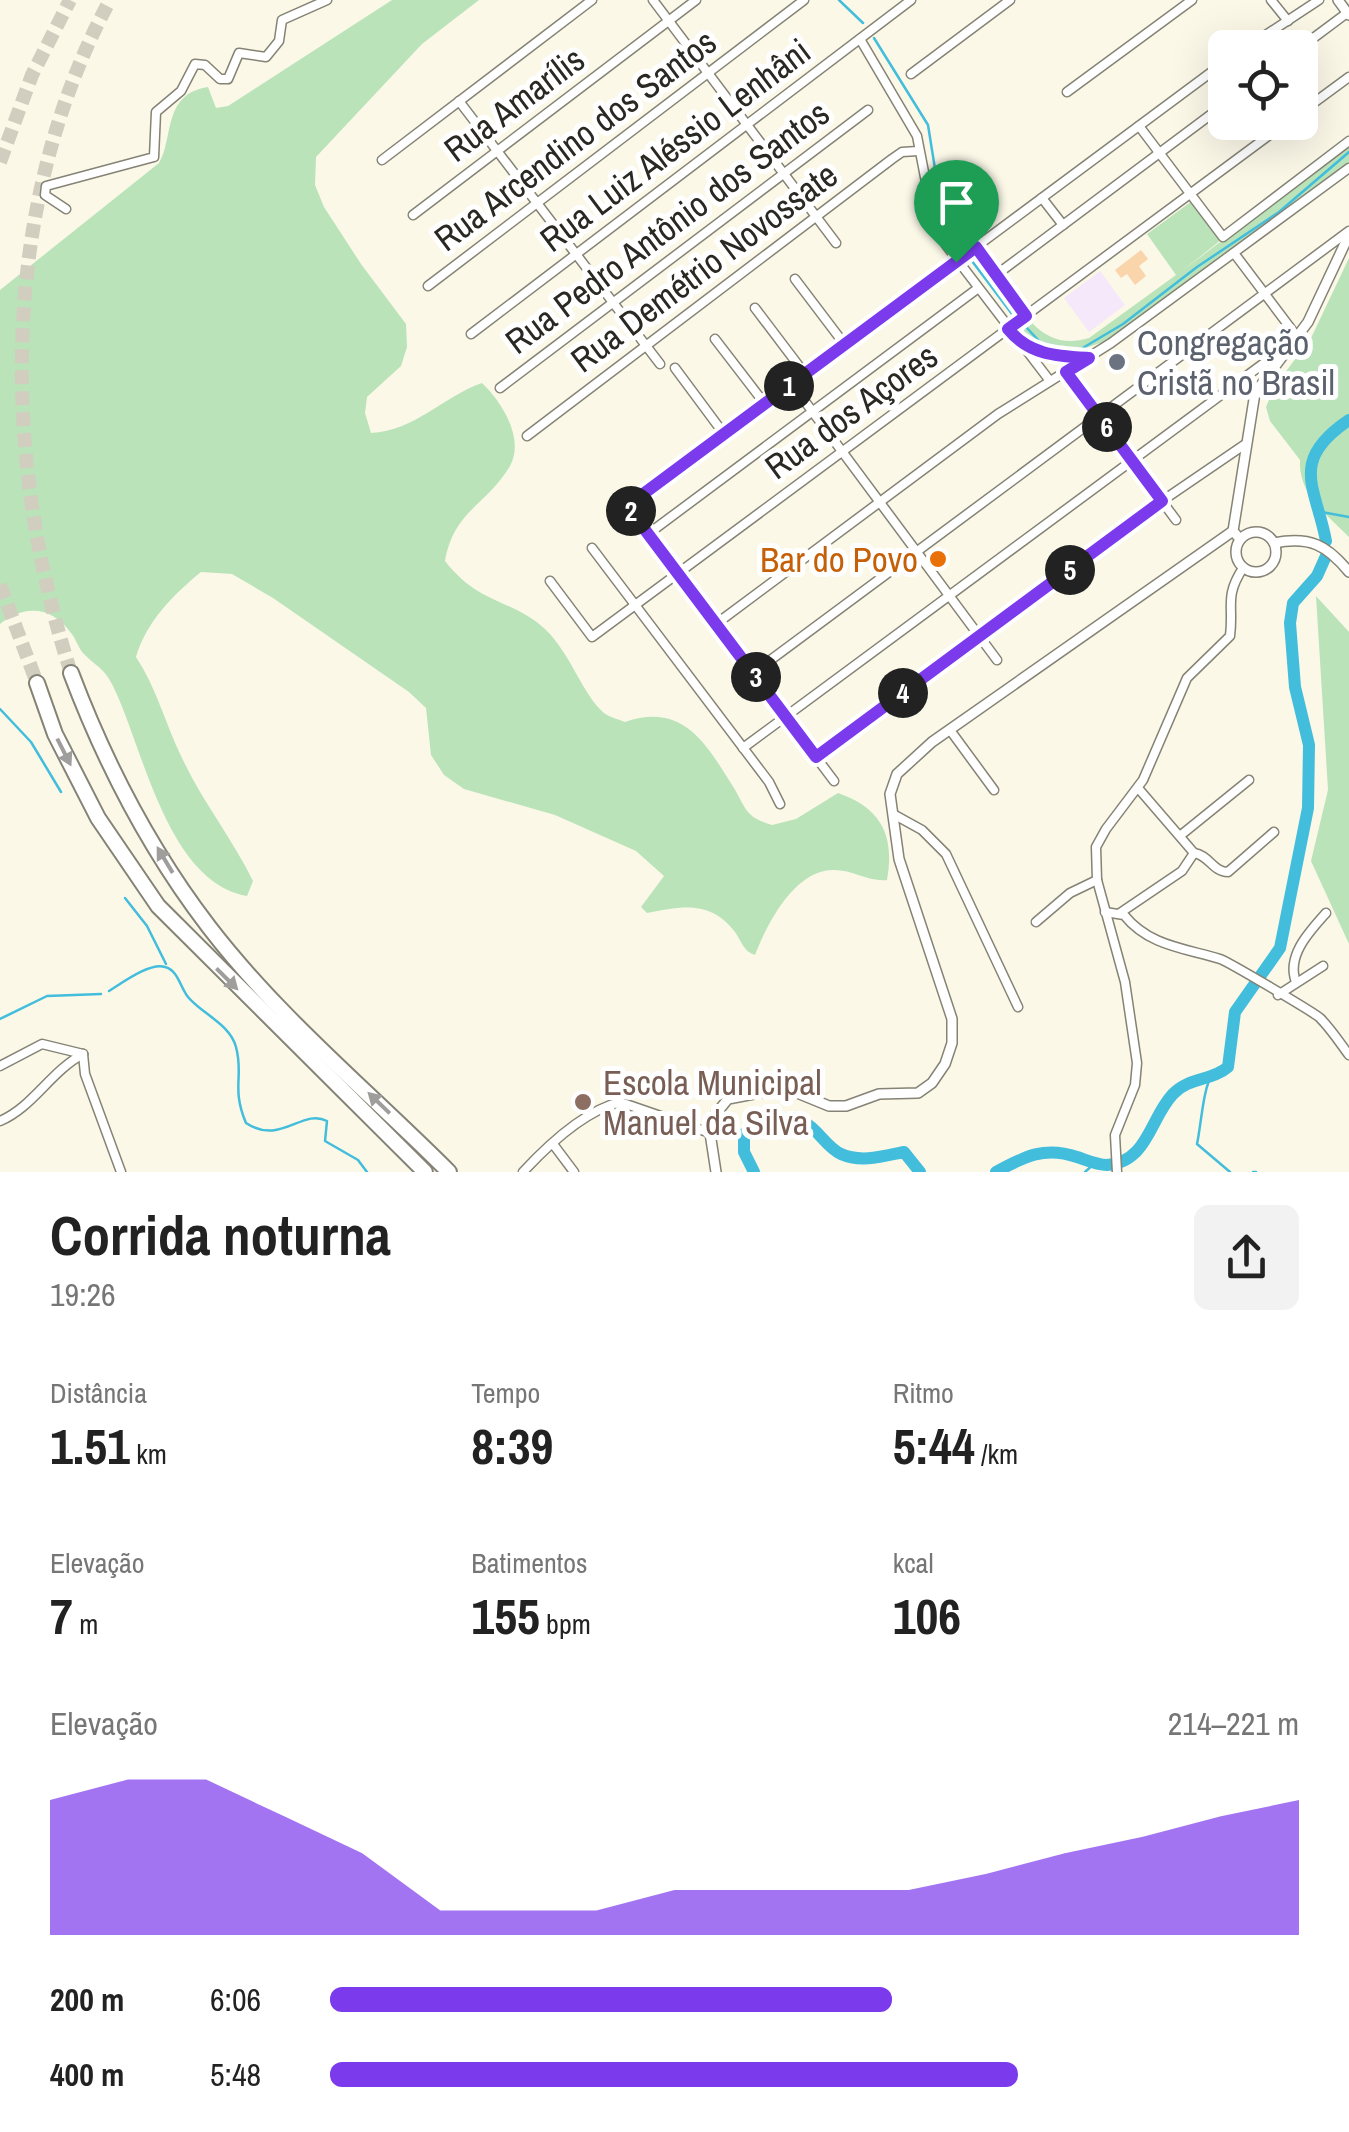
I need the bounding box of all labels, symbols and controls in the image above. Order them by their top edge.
street label: Rua Arcendino dos Santos [425,18,725,262]
street label: Rua Luiz Aléssio Lenhâni [530,28,820,262]
map controls [1208,30,1318,140]
button: locate [1208,30,1318,140]
street label: Rua Amarílis [434,36,594,172]
street label: Rua Pedro Antônio dos Santos [495,90,839,364]
street label: Rua Demétrio Novossate [561,151,847,383]
pin [914,160,999,263]
icon: arrive [929,175,984,230]
place label: Congregação Cristã no Brasil [1137,319,1335,406]
street label: Rua dos Açores [755,332,947,490]
marker: Congregação Cristã no Brasil [1106,351,1128,373]
pin: 1 [764,361,814,411]
text: 1 [783,367,795,405]
pin: 6 [1082,402,1132,452]
text: 6 [1101,408,1113,446]
pin: 2 [606,486,656,536]
text: 2 [625,492,637,530]
place label: Bar do Povo [760,536,918,583]
pin: 5 [1045,545,1095,595]
marker: Bar do Povo [927,548,949,570]
text: 5 [1064,551,1076,589]
pin: 3 [731,652,781,702]
text: 3 [750,658,762,696]
pin: 4 [878,668,928,718]
text: 4 [897,674,909,712]
one-way arrow [56,737,73,766]
one-way arrow [157,846,174,874]
one-way arrow [215,966,238,990]
place label: Escola Municipal Manuel da Silva [603,1059,822,1146]
marker: Escola Municipal Manuel da Silva [572,1091,594,1113]
one-way arrow [368,1092,392,1115]
text: Corrida noturna [50,1198,391,1272]
button: share [1194,1205,1299,1310]
text: 19:26 [50,1273,116,1316]
text: Distância [50,1374,147,1412]
text: Tempo [471,1374,540,1412]
text: Ritmo [893,1374,954,1412]
text: 1.51 [50,1412,130,1480]
text: 8:39 [471,1412,553,1480]
text: 5:44 [893,1412,975,1480]
text: km [130,1435,167,1473]
text: /km [975,1435,1018,1473]
text: Elevação [50,1544,144,1582]
text: Batimentos [471,1544,587,1582]
text: kcal [893,1544,933,1582]
text: 7 [50,1582,73,1650]
text: 155 [471,1582,540,1650]
text: 106 [893,1582,961,1650]
text: m [73,1605,98,1643]
text: bpm [540,1605,591,1643]
text: Elevação [50,1702,158,1745]
text: 214–221 m [1168,1702,1299,1745]
text: 200 m [50,1978,124,2021]
text: 6:06 [210,1978,261,2021]
text: 400 m [50,2053,124,2096]
text: 5:48 [210,2053,261,2096]

